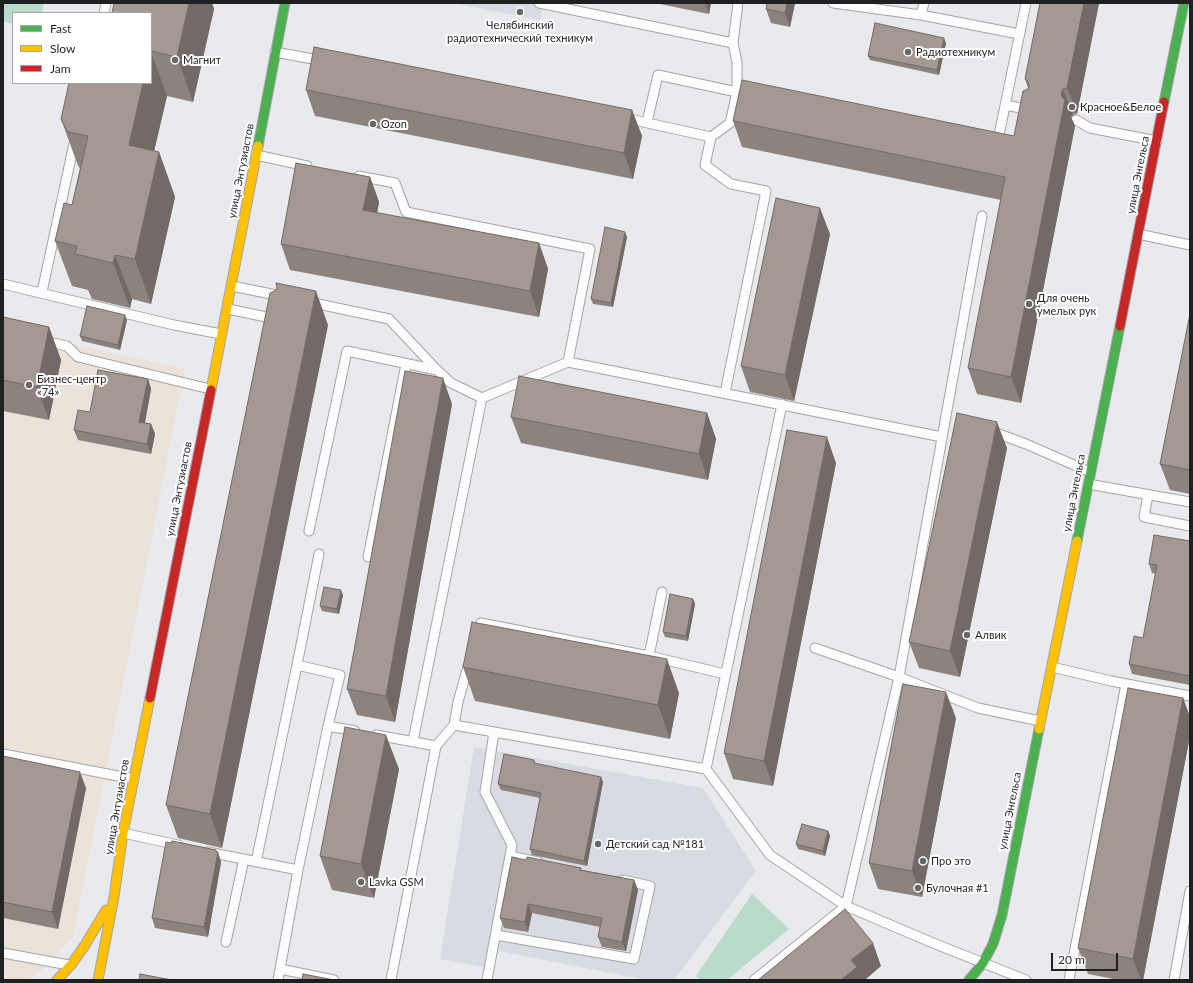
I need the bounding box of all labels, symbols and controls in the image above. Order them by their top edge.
marker: Челябинский радиотехнический техникум [515,7,525,17]
legend [12,12,152,84]
place label: Челябинский радиотехнический техникум [447,18,593,44]
text: Fast [50,21,71,36]
text: Slow [50,41,75,56]
place label: Радиотехникум [916,45,995,59]
marker: Радиотехникум [903,47,913,57]
place label: Магнит [183,53,221,67]
marker: Магнит [170,55,180,65]
text: Jam [50,61,71,76]
place label: Красное&Белое [1080,100,1161,114]
marker: Красное&Белое [1067,102,1077,112]
place label: Ozon [381,117,407,131]
marker: Ozon [368,119,378,129]
street label: улица Энтузиастов [225,122,257,220]
street label: улица Энгельса [1124,135,1152,215]
place label: Для очень умелых рук [1037,291,1096,317]
marker: Для очень умелых рук [1024,299,1034,309]
place label: Бизнес-центр «74» [37,372,107,398]
marker: Бизнес-центр «74» [24,380,34,390]
street label: улица Энтузиастов [163,440,195,538]
street label: улица Энгельса [1060,453,1088,533]
place label: Алвик [975,628,1006,642]
marker: Алвик [962,630,972,640]
street label: улица Энтузиастов [102,758,132,856]
street label: улица Энгельса [996,771,1024,851]
place label: Детский сад №181 [606,837,704,851]
marker: Детский сад №181 [593,839,603,849]
place label: Про это [931,854,971,868]
marker: Про это [918,856,928,866]
place label: Lavka GSM [369,875,424,889]
marker: Lavka GSM [356,877,366,887]
place label: Булочная #1 [926,881,989,895]
marker: Булочная #1 [913,883,923,893]
scale bar [1053,945,1120,971]
text: 20 m [1058,952,1085,967]

